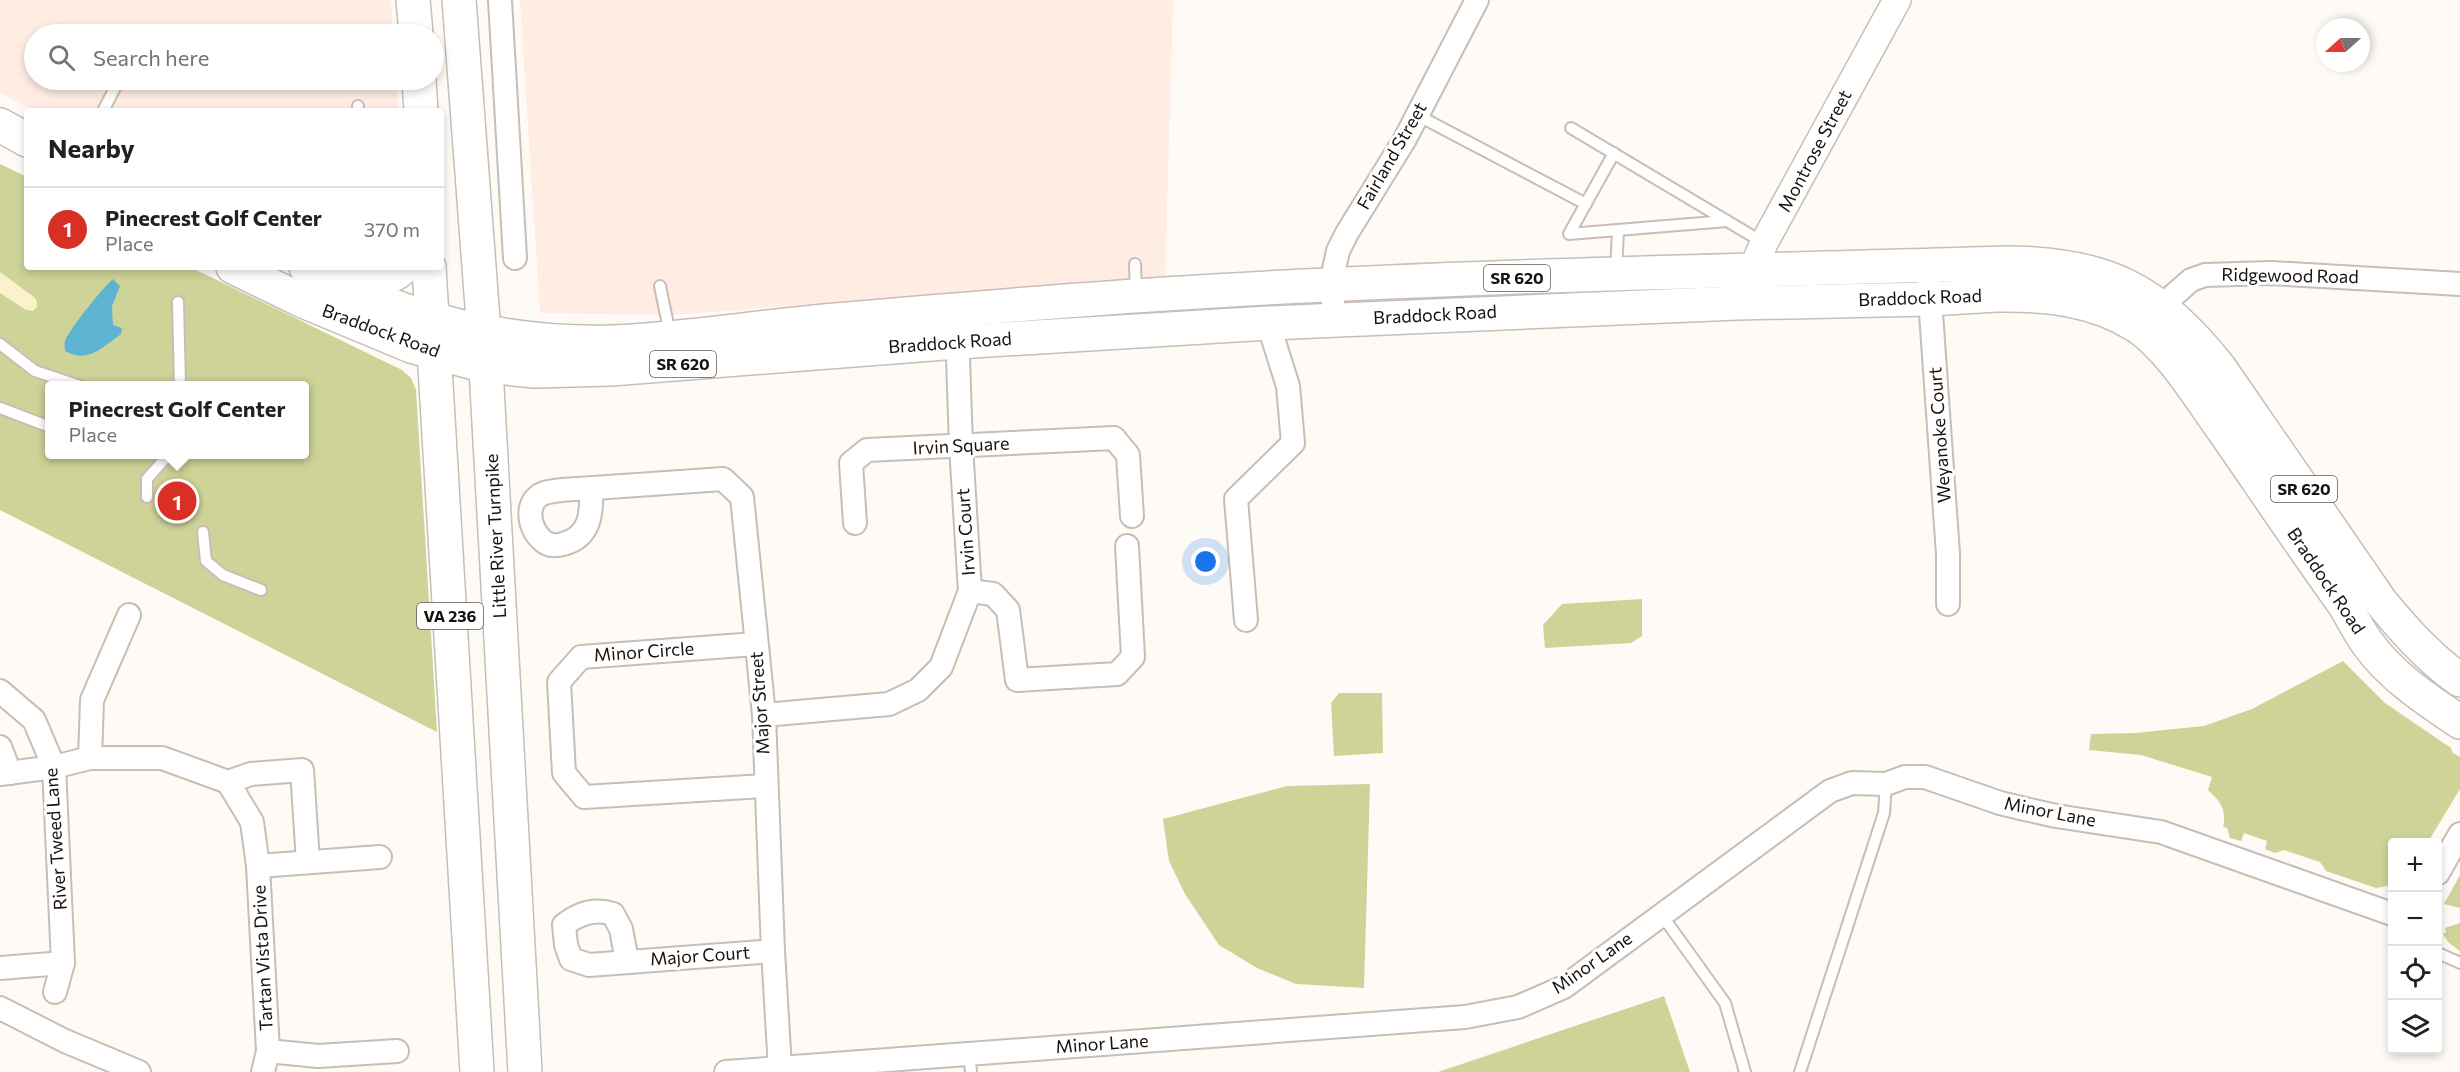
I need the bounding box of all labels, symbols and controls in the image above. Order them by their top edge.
north arrow [2316,18,2370,72]
search box [24,24,444,90]
icon: search [45,41,78,74]
text: Search here [93,44,209,71]
street label: Montrose Street [1773,86,1856,215]
street label: Fairland Street [1352,98,1431,213]
text: Nearby [48,132,135,163]
text: Pinecrest Golf Center [105,204,322,231]
text: 1 [63,217,72,241]
text: 370 m [364,217,420,241]
text: Place [105,231,154,255]
street label: Ridgewood Road [2221,263,2359,287]
road number: SR 620 [1484,265,1550,291]
street label: Braddock Road [1858,284,1982,310]
street label: Braddock Road [319,299,443,362]
street label: Braddock Road [1373,300,1497,328]
street label: Braddock Road [887,327,1012,357]
road number: SR 620 [650,351,716,377]
street label: Weyanoke Court [1923,366,1955,504]
popup [45,381,309,459]
text: Pinecrest Golf Center [69,395,285,422]
text: Place [69,422,117,446]
street label: Irvin Square [912,431,1010,459]
street label: Little River Turnpike [480,453,510,619]
road number: SR 620 [2271,476,2337,502]
pin: 1 [158,478,196,524]
street label: Irvin Court [951,488,979,577]
street label: Braddock Road [2283,523,2371,638]
your location [1191,547,1220,576]
road number: VA 236 [417,603,483,629]
street label: Minor Circle [593,637,695,665]
street label: Major Street [744,651,774,755]
street label: River Tweed Lane [39,767,71,911]
street label: Minor Lane [2002,791,2098,831]
map controls [2388,838,2442,1054]
button: + [2388,838,2442,892]
street label: Tartan Vista Drive [247,885,277,1032]
button: − [2388,892,2442,946]
street label: Minor Lane [1547,926,1636,998]
street label: Major Court [649,941,751,969]
button: locate [2388,946,2442,1000]
button: layers [2388,1000,2442,1054]
street label: Minor Lane [1055,1029,1149,1057]

